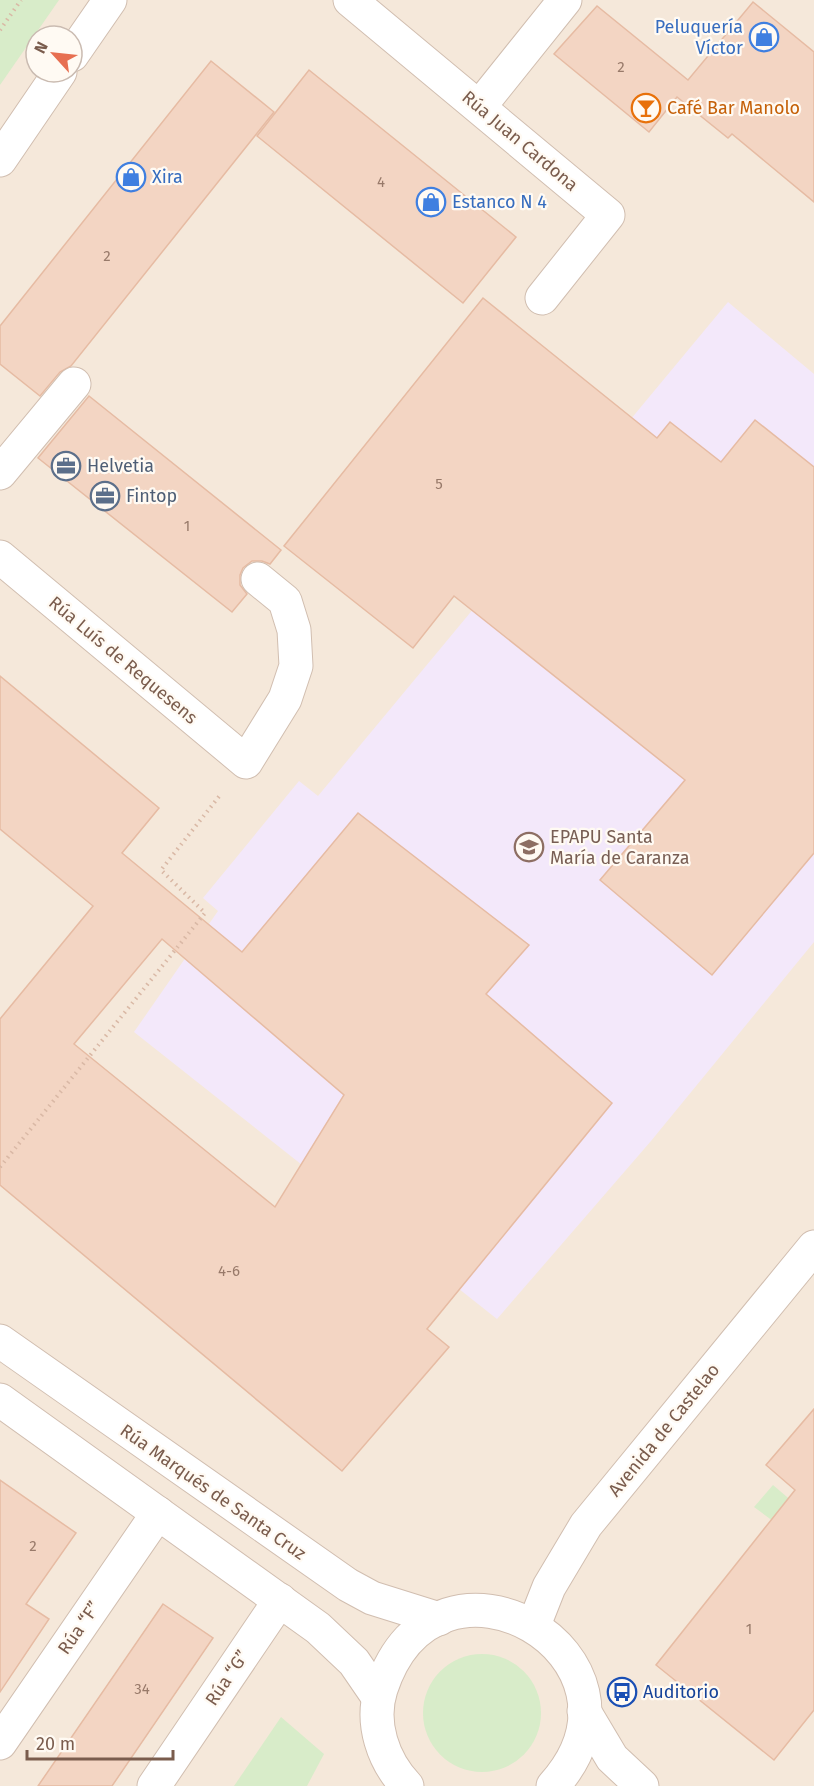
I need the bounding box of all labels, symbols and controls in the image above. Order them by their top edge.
place label: Peluquería Víctor [655,16,743,59]
shop icon: Peluquería Víctor [748,21,780,53]
north arrow [24,24,84,84]
text: N [30,38,52,56]
house number: 2 [617,58,625,76]
street label: Rúa Juan Cardona [457,86,583,196]
bar icon: Café Bar Manolo [630,92,662,124]
place label: Café Bar Manolo [667,97,800,119]
shop icon: Xira [115,161,147,193]
place label: Xira [152,166,183,188]
house number: 4 [377,173,385,191]
shop icon: Estanco N 4 [415,186,447,218]
place label: Estanco N 4 [452,191,547,213]
house number: 2 [103,247,111,265]
office icon: Helvetia [50,450,82,482]
place label: Helvetia [87,455,154,477]
house number: 5 [435,475,443,493]
office icon: Fintop [89,480,121,512]
place label: Fintop [126,485,177,507]
house number: 1 [184,517,190,535]
street label: Rúa Luís de Requesens [44,591,202,729]
place label: EPAPU Santa María de Caranza [550,826,689,869]
school or university icon: EPAPU Santa María de Caranza [513,831,545,863]
house number: 4-6 [218,1262,240,1280]
street label: Avenida de Castelao [604,1359,724,1501]
street label: Rúa Marqués de Santa Cruz [116,1419,310,1565]
house number: 2 [29,1537,37,1555]
street label: Rúa “F” [53,1597,105,1659]
house number: 1 [746,1620,752,1638]
street label: Rúa “G” [201,1646,253,1710]
bus stop icon: Auditorio [606,1676,638,1708]
house number: 34 [134,1680,150,1698]
place label: Auditorio [643,1681,719,1703]
scale bar [27,1723,172,1761]
text: 20 m [36,1733,75,1755]

